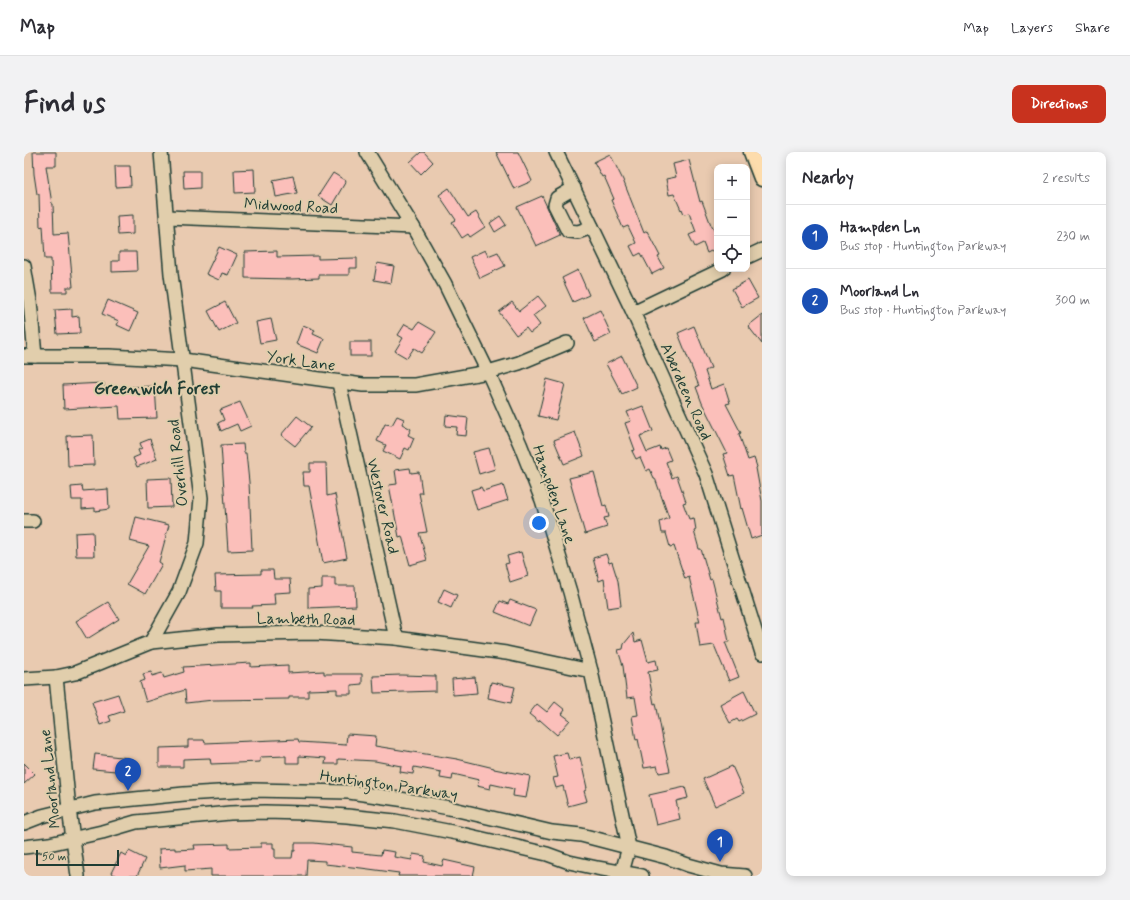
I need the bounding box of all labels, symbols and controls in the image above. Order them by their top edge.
text: Map [20,15,55,40]
text: Map [963,19,989,37]
text: Layers [1011,19,1053,37]
text: Share [1075,19,1110,37]
button: Directions [1012,85,1106,123]
text: Find us [24,86,105,123]
map controls [714,164,750,272]
button: + [714,164,750,200]
text: Nearby [802,167,854,189]
text: 2 results [1043,170,1090,187]
street label: Midwood Road [243,194,339,219]
button: − [714,200,750,236]
text: Hampden Ln [840,218,920,238]
text: 1 [812,228,818,245]
text: 230 m [1056,228,1090,245]
button: locate [714,236,750,272]
text: Bus stop · Huntington Parkway [840,238,1006,255]
text: Moorland Ln [840,282,919,302]
text: 2 [812,292,818,309]
text: 300 m [1055,292,1090,309]
text: Bus stop · Huntington Parkway [840,302,1006,319]
street label: Aberdeen Road [655,340,716,443]
street label: York Lane [265,346,337,377]
district label: Greenwich Forest [94,378,220,400]
street label: Overhill Road [163,418,194,508]
street label: Hampden Lane [527,442,580,547]
street label: Westover Road [361,456,404,556]
your location [529,513,549,533]
street label: Lambeth Road [256,608,355,631]
street label: Moorland Lane [35,728,66,830]
pin: 2 [115,758,141,791]
street label: Huntington Parkway [318,765,459,807]
pin: 1 [707,829,733,862]
scale bar [36,848,119,867]
text: 50 m [42,850,67,864]

